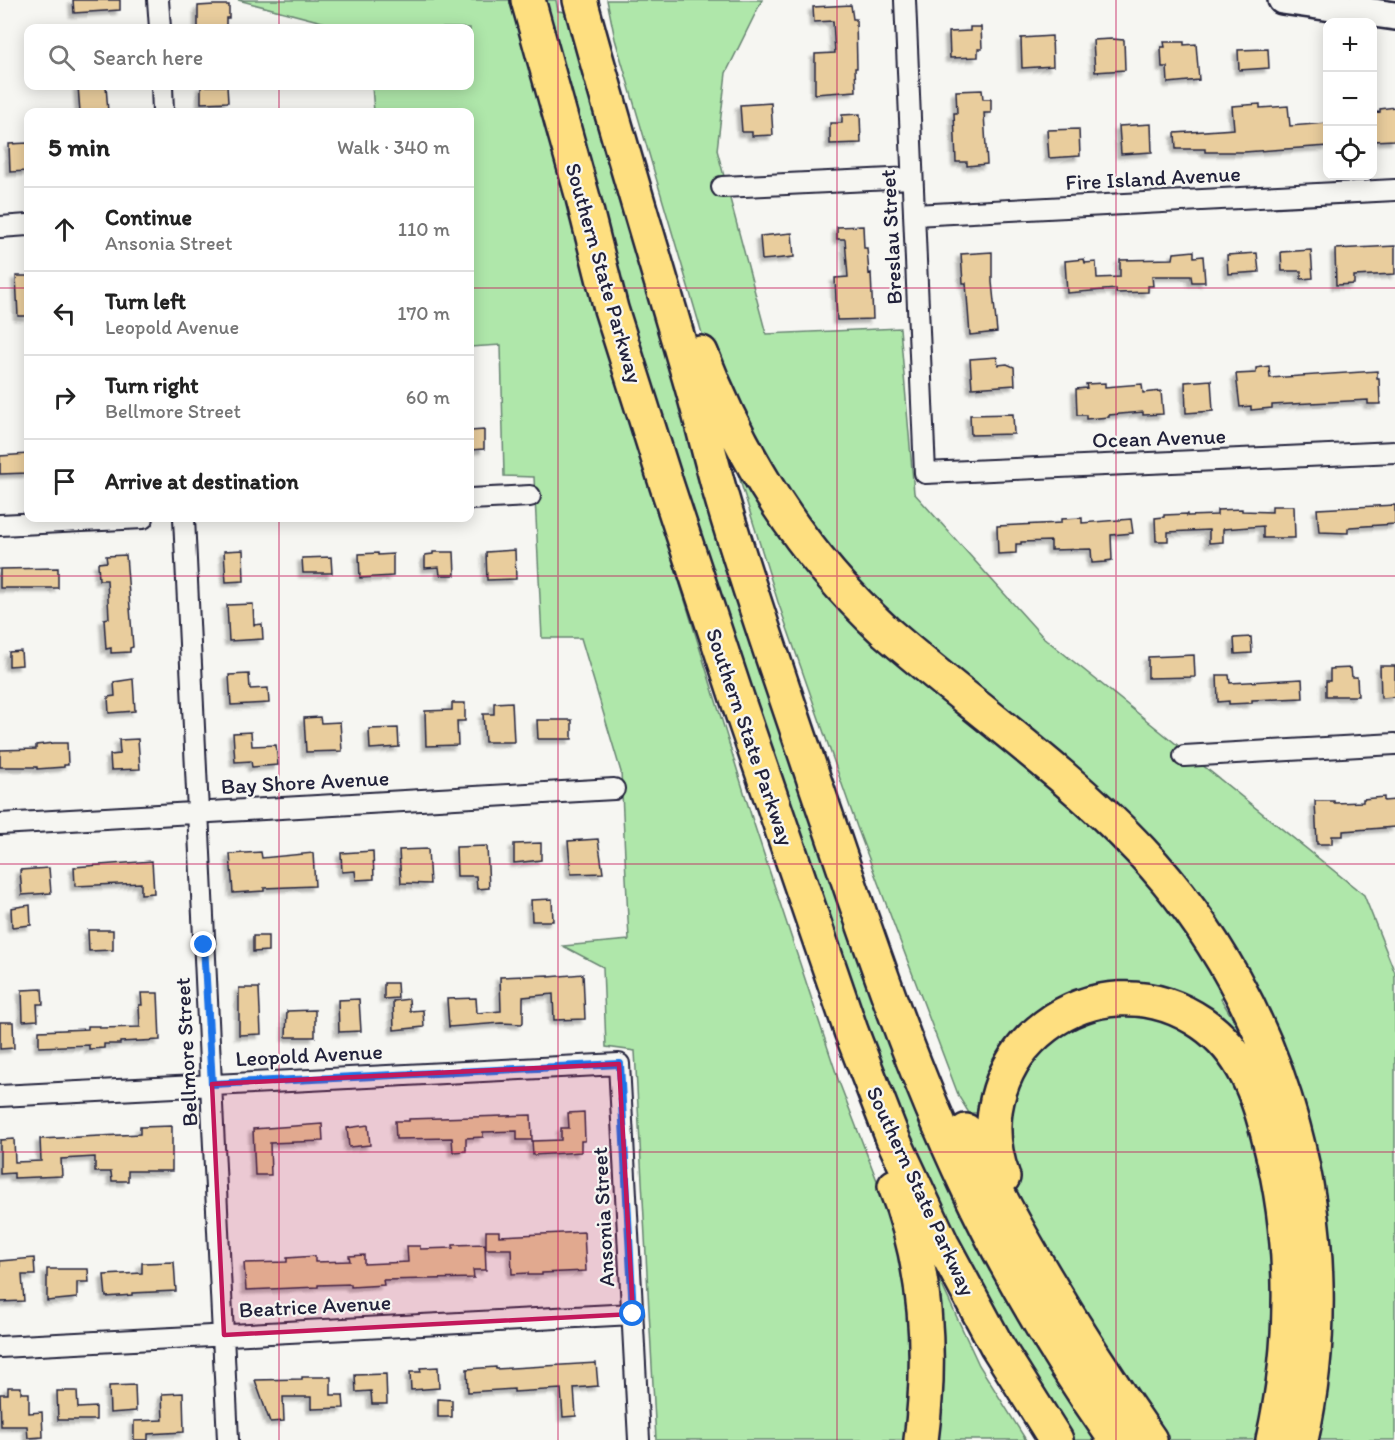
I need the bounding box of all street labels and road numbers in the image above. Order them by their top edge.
street label: Southern State Parkway [560,160,649,387]
street label: Fire Island Avenue [1065,160,1241,196]
street label: Breslau Street [874,169,908,305]
street label: Ocean Avenue [1092,422,1226,454]
street label: Southern State Parkway [700,625,800,850]
street label: Bay Shore Avenue [220,764,390,800]
street label: Bellmore Street [169,977,203,1127]
street label: Leopold Avenue [235,1038,383,1072]
street label: Southern State Parkway [861,1082,982,1301]
street label: Ansonia Street [586,1146,620,1288]
street label: Beatrice Avenue [238,1289,392,1323]

